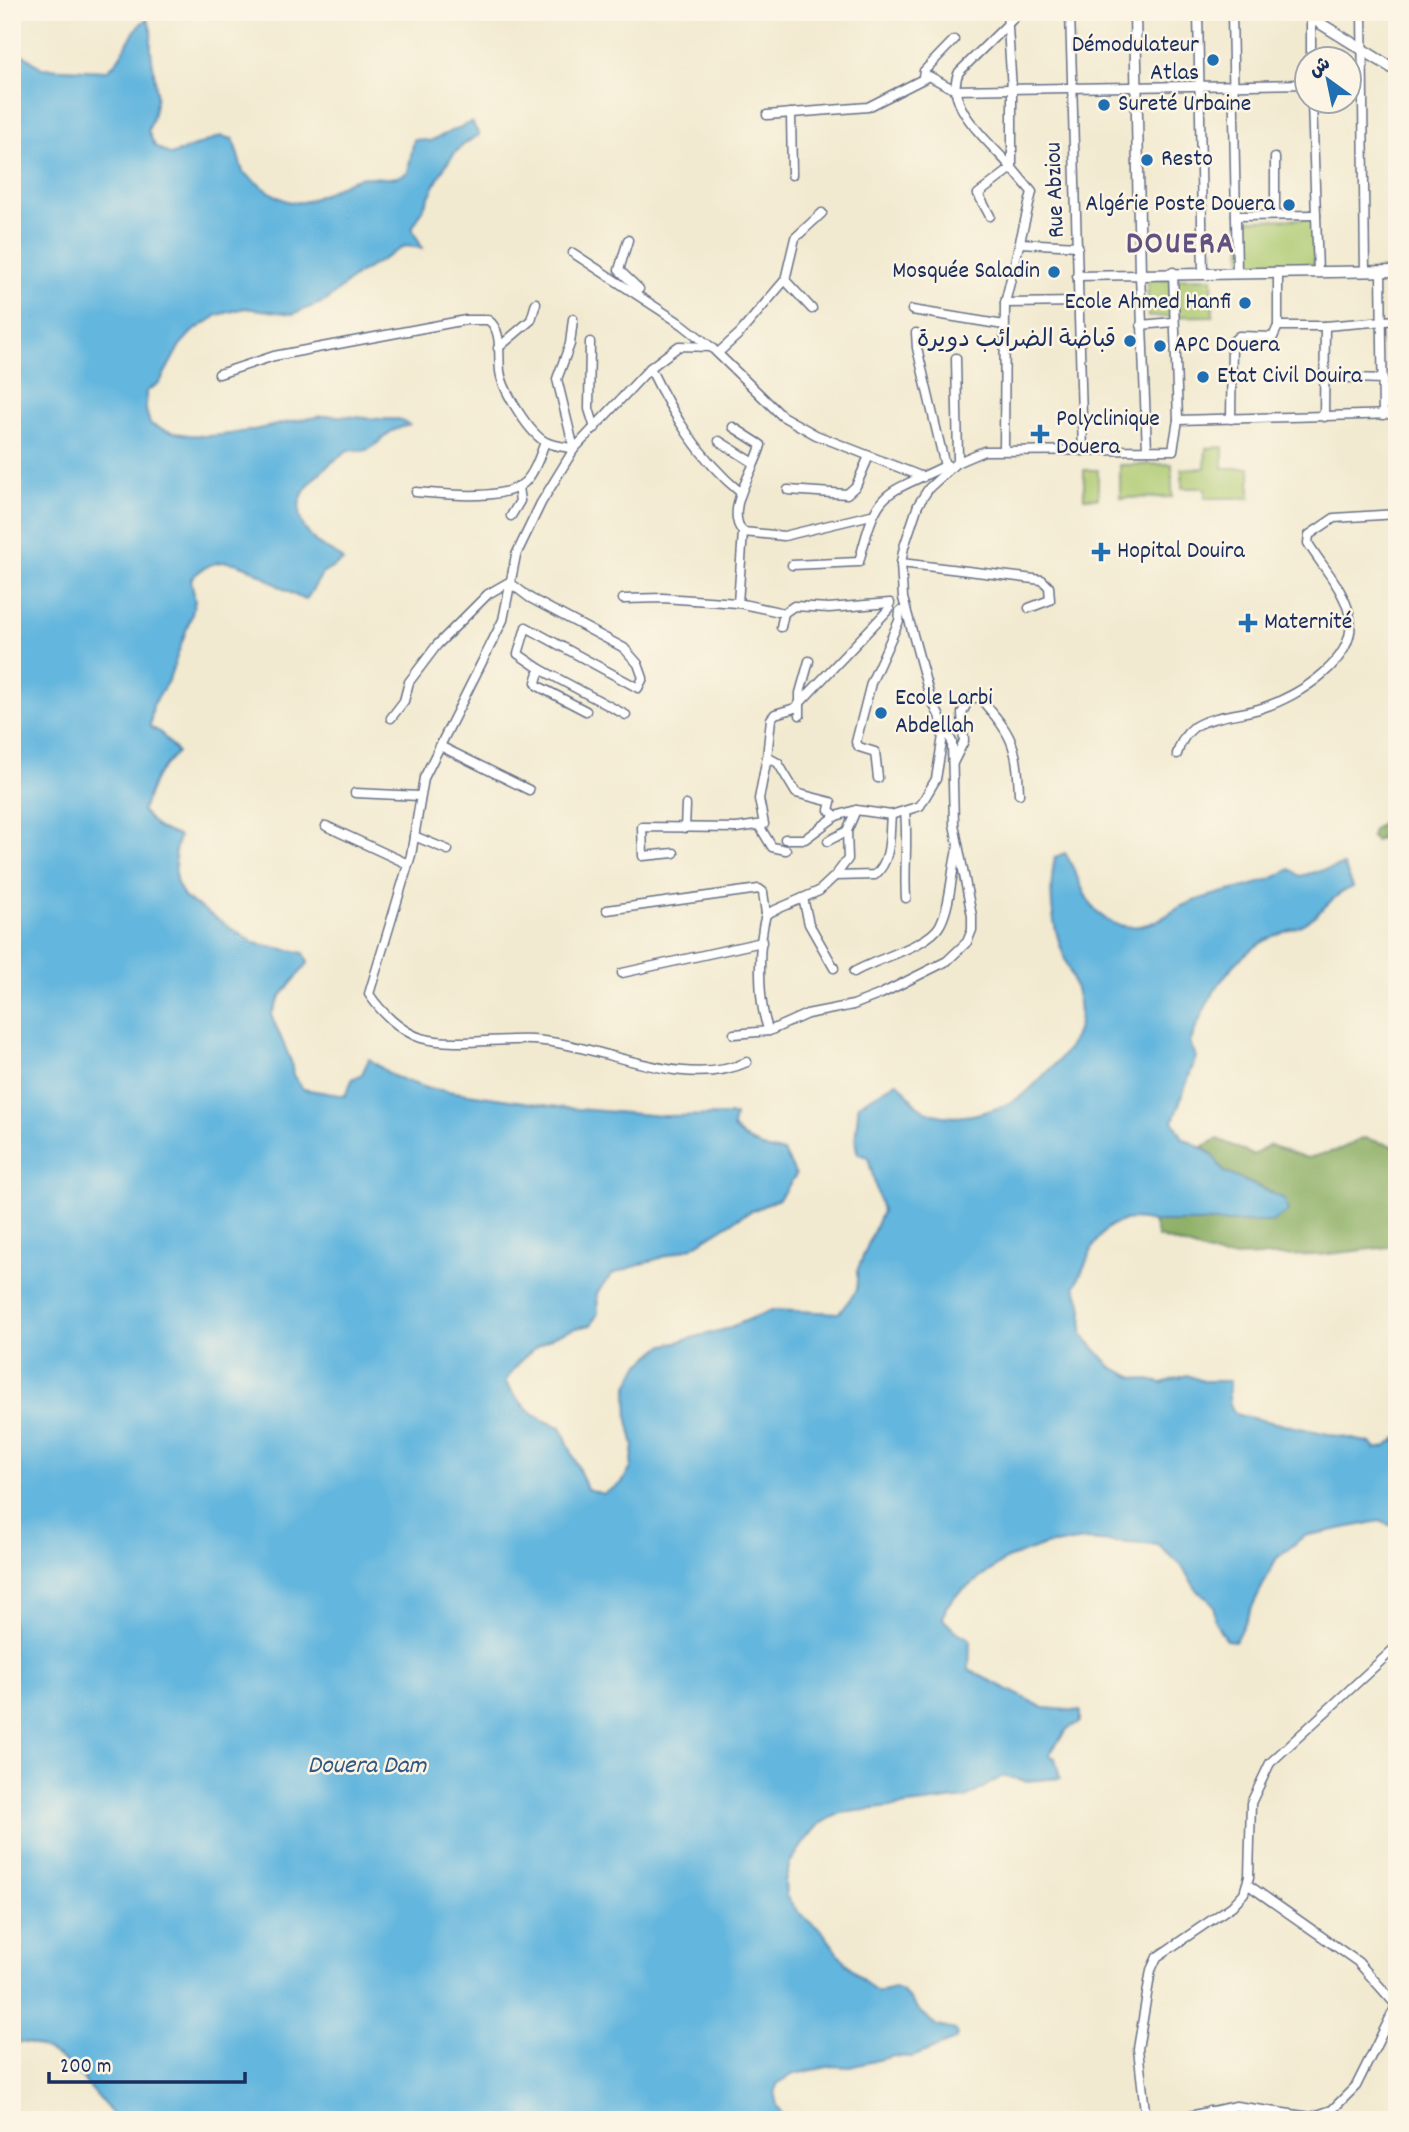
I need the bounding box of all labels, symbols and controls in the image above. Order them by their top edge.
place label: Démodulateur Atlas [1072,29,1199,91]
north arrow [1294,46,1364,116]
marker: Démodulateur Atlas [1205,52,1221,68]
text: ش [1305,52,1337,86]
place label: Sureté Urbaine [1118,88,1251,122]
marker: Sureté Urbaine [1096,97,1112,113]
street label: Rue Abziou [1037,141,1075,239]
place label: Resto [1161,143,1213,177]
marker: Resto [1139,152,1155,168]
place label: Algérie Poste Douera [1085,188,1276,222]
marker: Algérie Poste Douera [1281,197,1297,213]
district label: DOUERA [1126,223,1236,269]
place label: Mosquée Saladin [892,255,1040,289]
marker: Mosquée Saladin [1046,264,1062,280]
place label: Ecole Ahmed Hanfi [1064,286,1231,320]
marker: Ecole Ahmed Hanfi [1237,295,1253,311]
place label: قباضة الضرائب دويرة [917,324,1116,358]
place label: APC Douera [1174,329,1280,363]
marker: قباضة الضرائب دويرة [1122,333,1138,349]
marker: APC Douera [1152,338,1168,354]
place label: Etat Civil Douira [1217,360,1363,394]
marker: Etat Civil Douira [1195,369,1211,385]
place label: Polyclinique Douera [1056,403,1160,465]
marker: Polyclinique Douera [1030,424,1050,444]
place label: Hopital Douira [1117,535,1245,569]
marker: Hopital Douira [1091,542,1111,562]
place label: Maternité [1264,606,1352,640]
marker: Maternité [1238,613,1258,633]
place label: Ecole Larbi Abdellah [895,682,993,744]
marker: Ecole Larbi Abdellah [873,705,889,721]
water label: Douera Dam [308,1748,428,1785]
scale bar [49,2041,245,2085]
text: 200 m [60,2053,111,2083]

